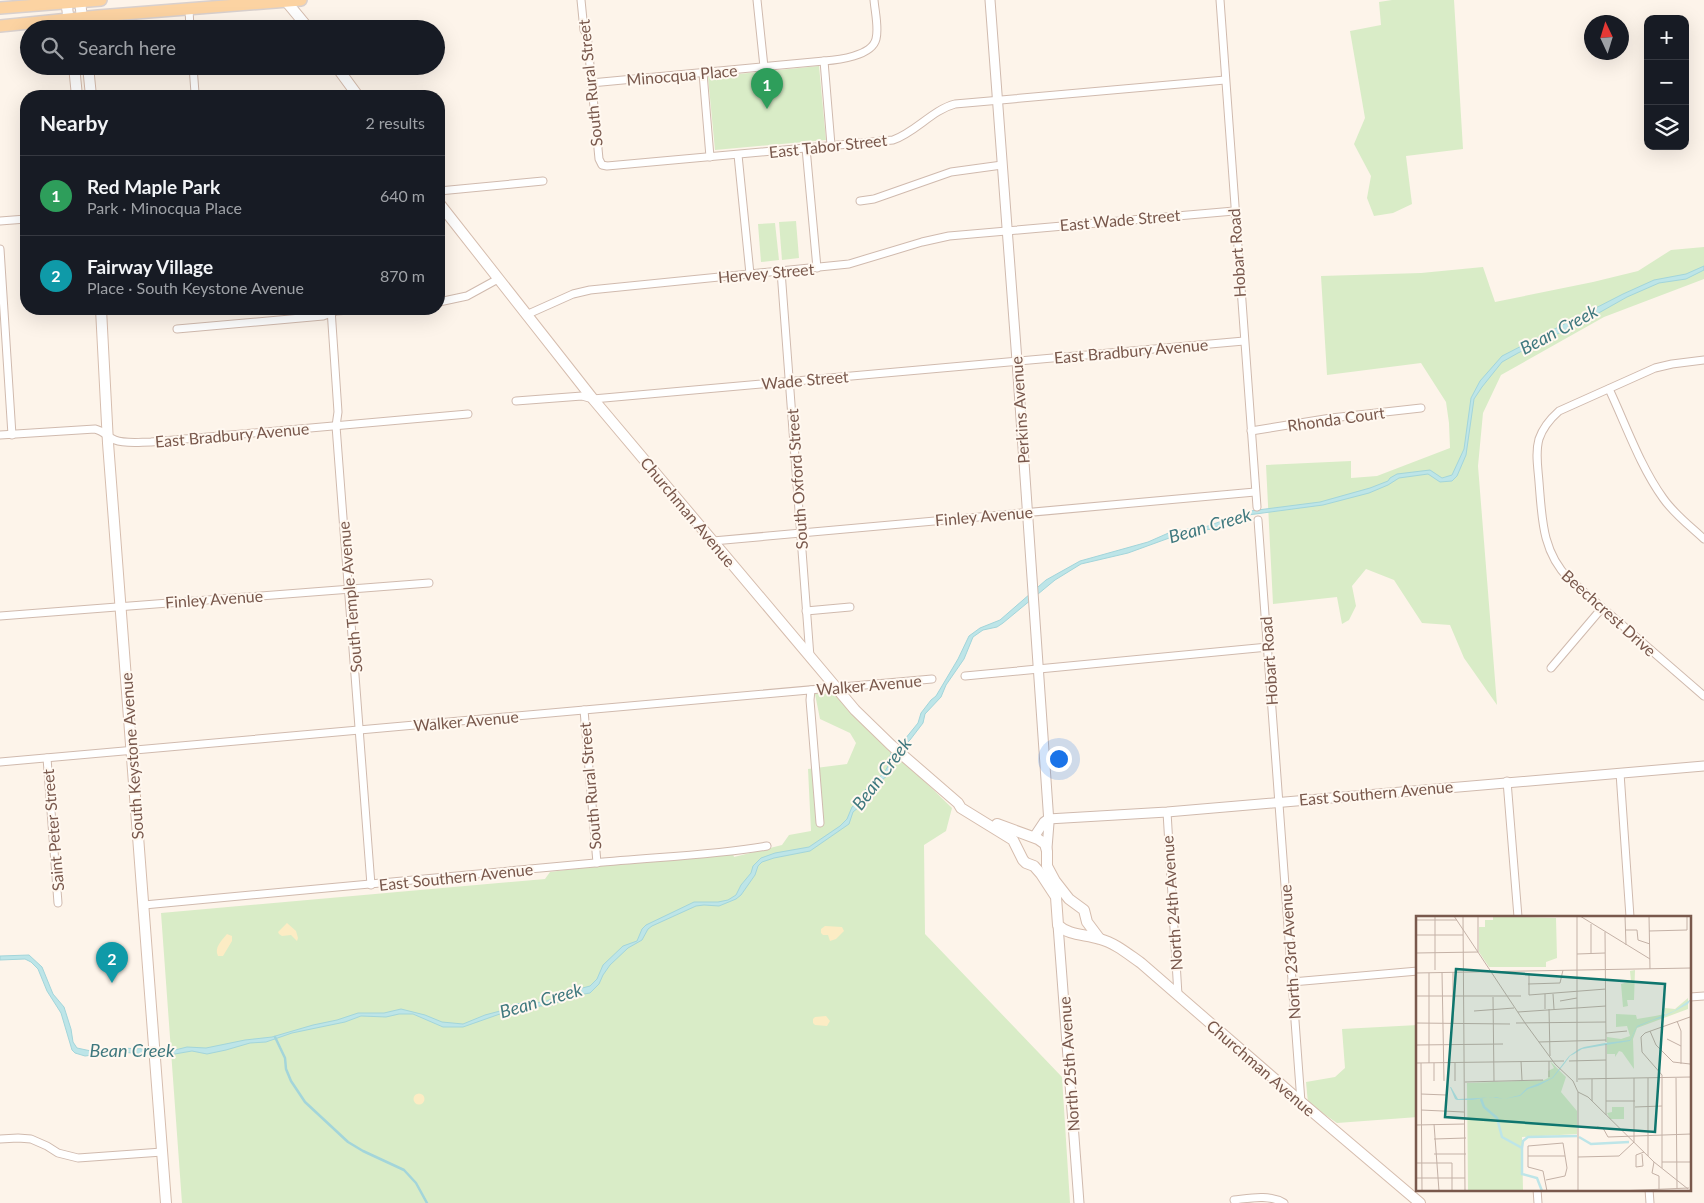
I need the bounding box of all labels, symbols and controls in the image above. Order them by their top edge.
north arrow [1584,15,1629,60]
map controls [1644,15,1689,150]
button: + [1644,15,1689,60]
street label: South Rural Street [573,18,606,148]
search box [20,20,445,75]
icon: search [38,34,66,62]
text: Search here [78,36,176,59]
street label: Minocqua Place [626,60,738,89]
button: − [1644,60,1689,105]
pin: 1 [751,68,783,109]
button: layers [1644,105,1689,150]
text: Nearby [40,110,108,135]
text: 2 results [365,113,425,132]
street label: East Tabor Street [768,130,888,161]
text: Red Maple Park [87,175,220,198]
text: 1 [51,186,61,205]
text: 640 m [380,186,425,205]
text: Park · Minocqua Place [87,198,242,217]
street label: East Wade Street [1059,205,1181,234]
street label: Hobart Road [1224,208,1249,298]
text: Fairway Village [87,255,213,278]
street label: Hervey Street [717,259,815,286]
text: 2 [51,266,61,285]
text: 870 m [380,266,425,285]
text: Place · South Keystone Avenue [87,278,304,297]
water label: Bean Creek [1516,299,1602,359]
street label: East Bradbury Avenue [1053,334,1209,367]
street label: Perkins Avenue [1006,356,1033,464]
street label: Wade Street [761,366,850,393]
street label: Rhonda Court [1286,402,1386,435]
street label: South Oxford Street [782,408,811,550]
street label: East Bradbury Avenue [154,418,310,451]
street label: Churchman Avenue [637,453,740,570]
street label: Finley Avenue [934,502,1034,529]
water label: Bean Creek [1166,503,1254,547]
street label: South Temple Avenue [333,521,366,673]
street label: Beechcrest Drive [1558,565,1660,660]
street label: Finley Avenue [164,586,264,611]
street label: Hobart Road [1256,616,1281,706]
street label: Walker Avenue [816,670,922,699]
street label: South Keystone Avenue [116,672,147,840]
street label: Walker Avenue [413,706,519,735]
street label: South Rural Street [574,721,605,850]
water label: Bean Creek [847,732,916,814]
your location [1046,746,1072,772]
street label: Saint Peter Street [38,768,67,892]
street label: East Southern Avenue [1298,776,1454,809]
street label: North 24th Avenue [1157,835,1186,971]
street label: East Southern Avenue [378,859,534,894]
street label: North 23rd Avenue [1275,884,1304,1020]
inset map [1416,916,1692,1190]
pin: 2 [96,942,128,983]
water label: Bean Creek [497,978,585,1022]
street label: North 25th Avenue [1054,996,1083,1132]
street label: Churchman Avenue [1203,1015,1319,1120]
water label: Bean Creek [90,1039,175,1061]

